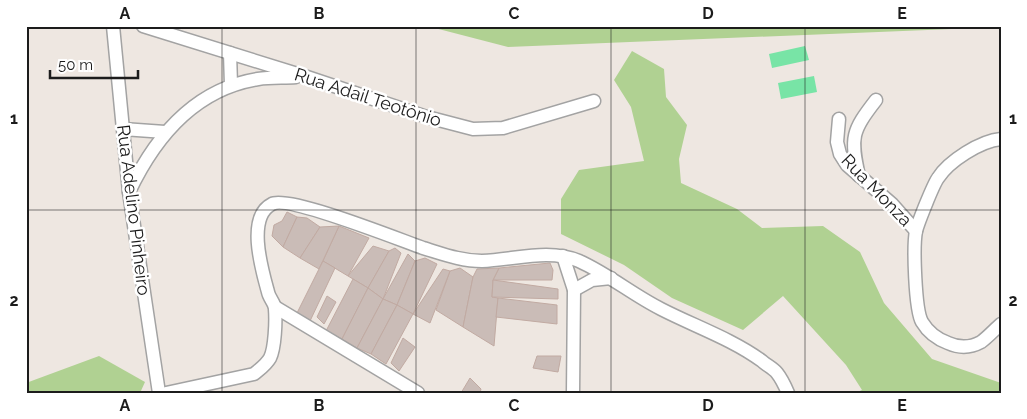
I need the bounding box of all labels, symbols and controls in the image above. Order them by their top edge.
text: A [120,4,131,23]
text: B [314,4,325,23]
text: C [509,4,520,23]
text: D [702,4,714,23]
text: E [897,4,907,23]
scale bar [50,48,138,80]
text: 50 m [58,56,93,74]
street label: Rua Adail Teotônio [292,63,444,131]
text: 1 [10,109,18,128]
text: 1 [1009,109,1017,128]
street label: Rua Adelino Pinheiro [113,123,155,297]
street label: Rua Monza [837,150,917,230]
text: 2 [9,291,19,310]
text: 2 [1008,291,1018,310]
text: A [120,396,131,415]
text: B [314,396,325,415]
text: C [509,396,520,415]
text: D [702,396,714,415]
text: E [897,396,907,415]

